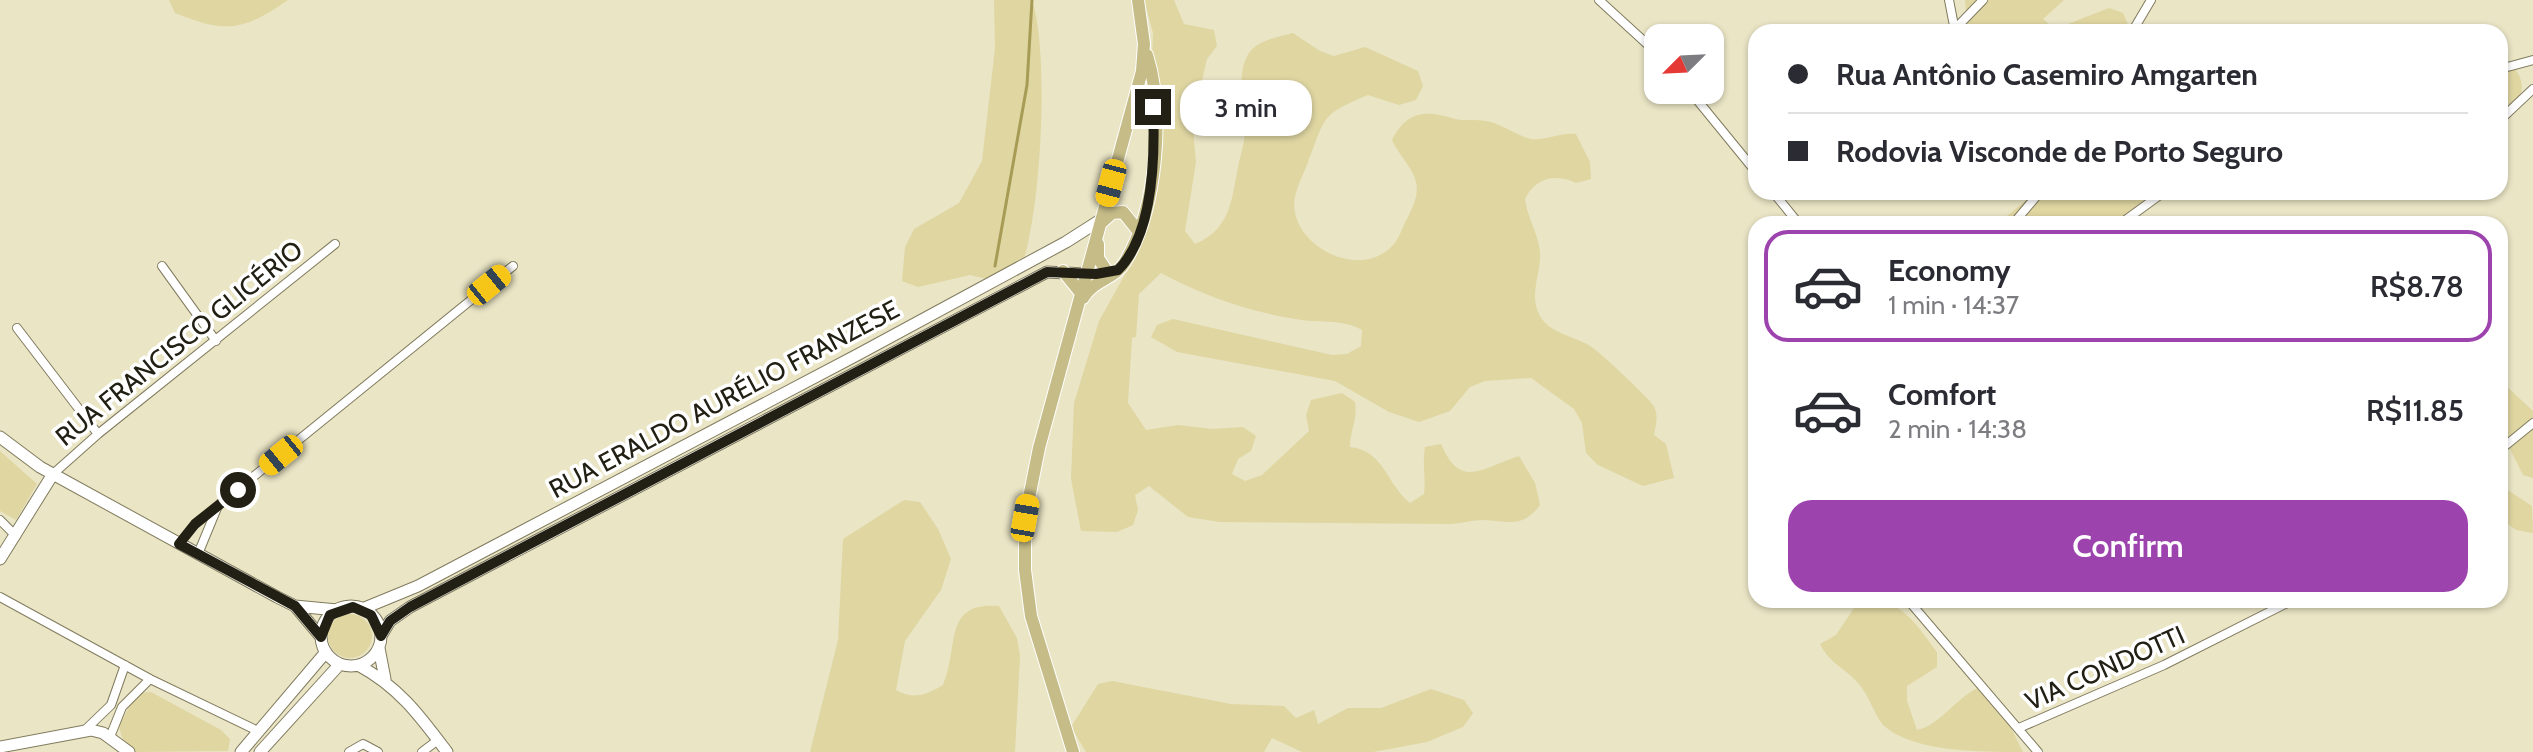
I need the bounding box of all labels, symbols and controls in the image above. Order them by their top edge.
north arrow [1644,24,1724,104]
map controls [1644,24,1724,104]
text: Rua Antônio Casemiro Amgarten [1836,56,2258,93]
callout: 3 min [1181,79,1313,135]
route end [1135,89,1171,125]
text: 3 min [1215,92,1277,124]
text: Rodovia Visconde de Porto Seguro [1836,133,2283,170]
car [1093,157,1129,209]
street label: RUA FRANCISCO GLICÉRIO [49,233,309,453]
icon: car [1792,250,1864,322]
text: Economy [1888,252,2011,289]
car [463,261,515,309]
text: R$8.78 [2370,268,2464,305]
text: 1 min · 14:37 [1888,289,2019,321]
street label: RUA ERALDO AURÉLIO FRANZESE [544,293,904,505]
icon: car [1792,374,1864,446]
text: Comfort [1888,376,1996,413]
text: R$11.85 [2366,392,2464,429]
text: 2 min · 14:38 [1888,413,2027,445]
car [255,431,307,479]
route start [220,472,256,508]
car [1009,492,1041,544]
button: Confirm [1788,500,2468,592]
street label: VIA CONDOTTI [2020,619,2190,717]

